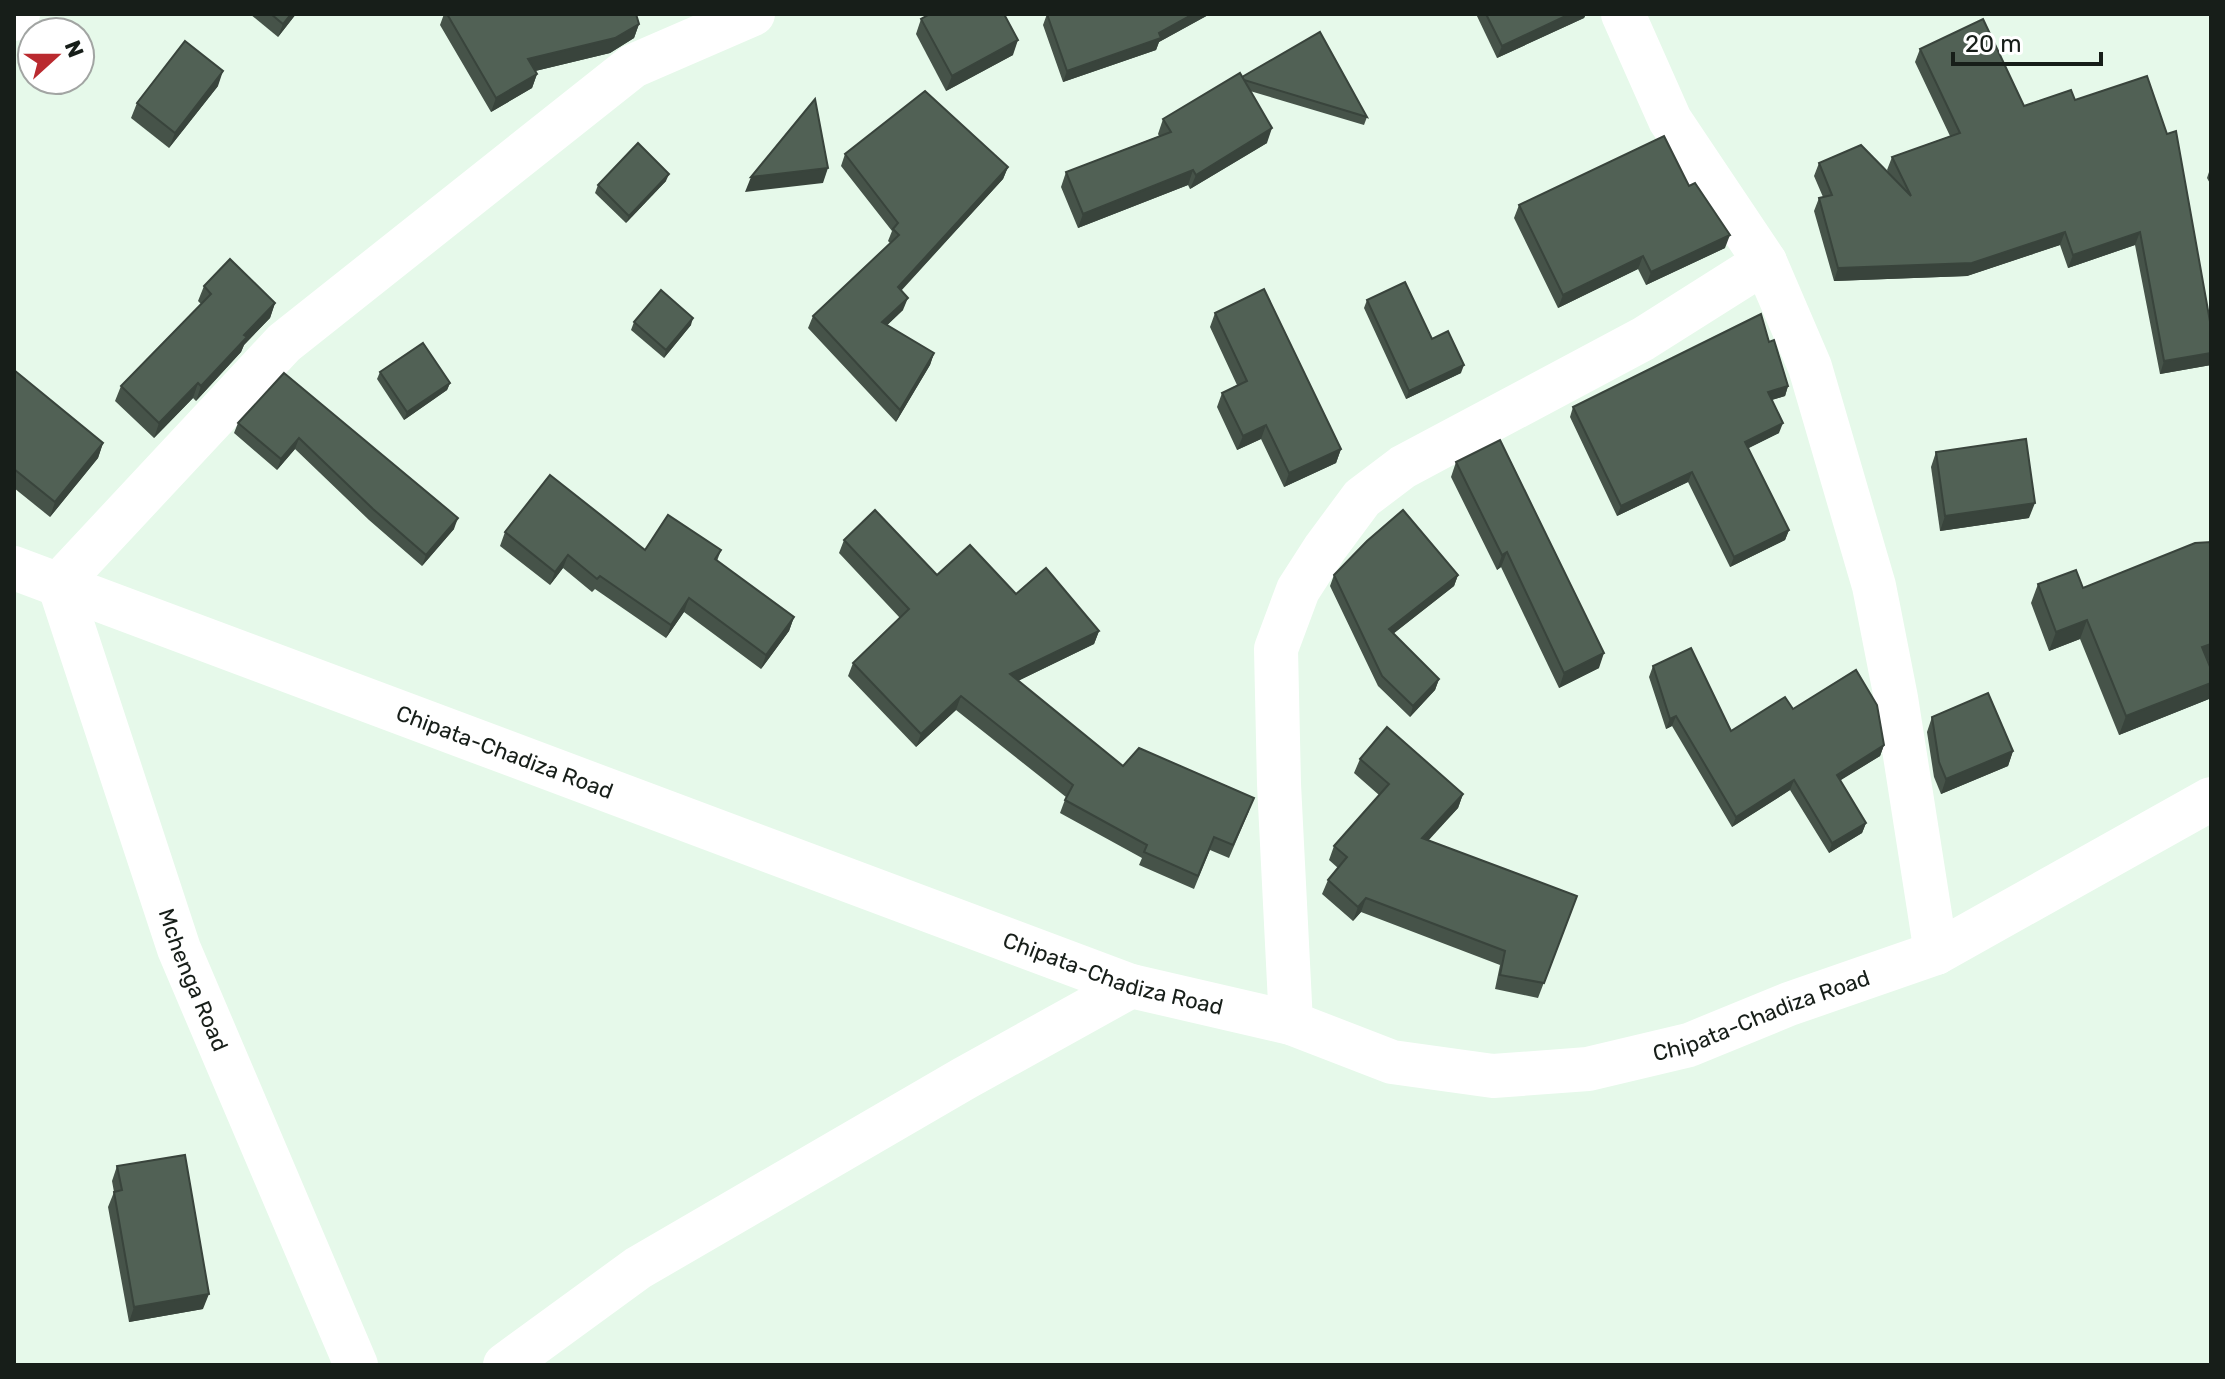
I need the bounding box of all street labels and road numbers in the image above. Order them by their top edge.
street label: Chipata-Chadiza Road [392,699,617,805]
street label: Mchenga Road [153,905,234,1055]
street label: Chipata-Chadiza Road [999,926,1226,1021]
street label: Chipata-Chadiza Road [1650,964,1873,1067]

